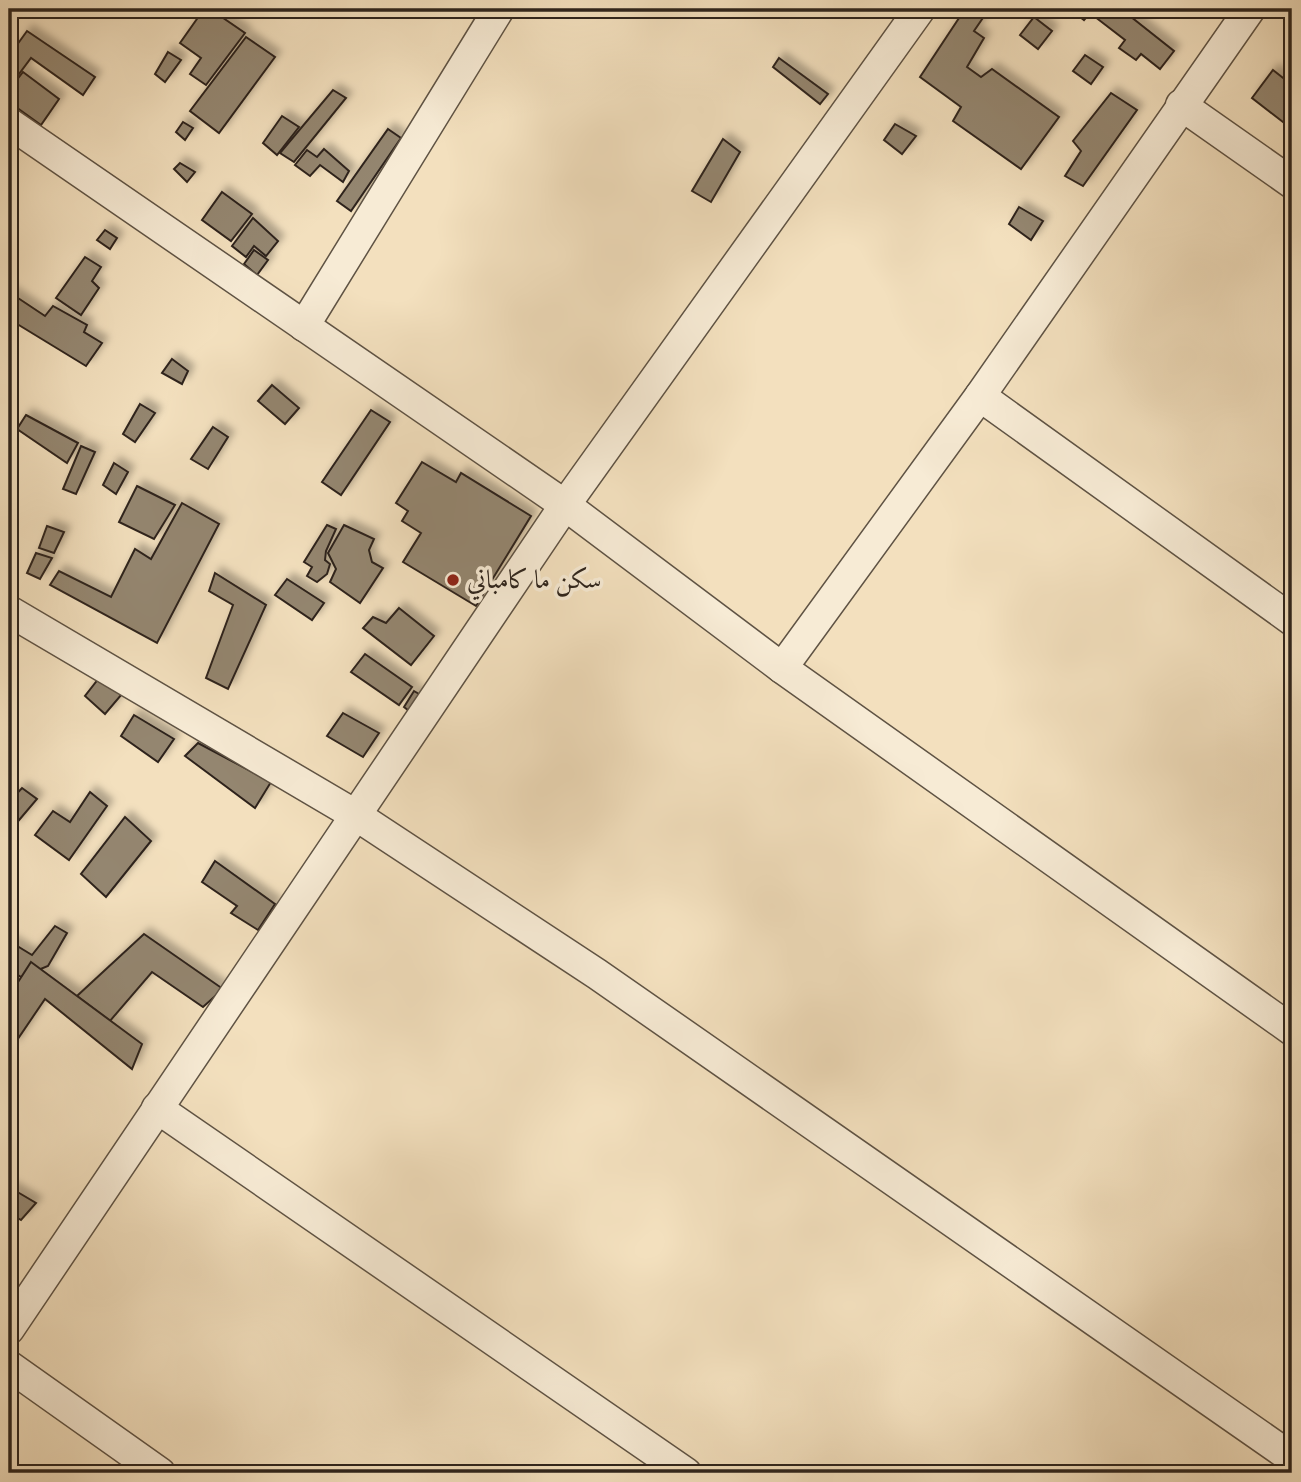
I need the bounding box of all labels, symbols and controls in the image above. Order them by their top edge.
place label: سكن ما كامباني [467,564,601,601]
marker: سكن ما كامباني [445,572,461,588]

